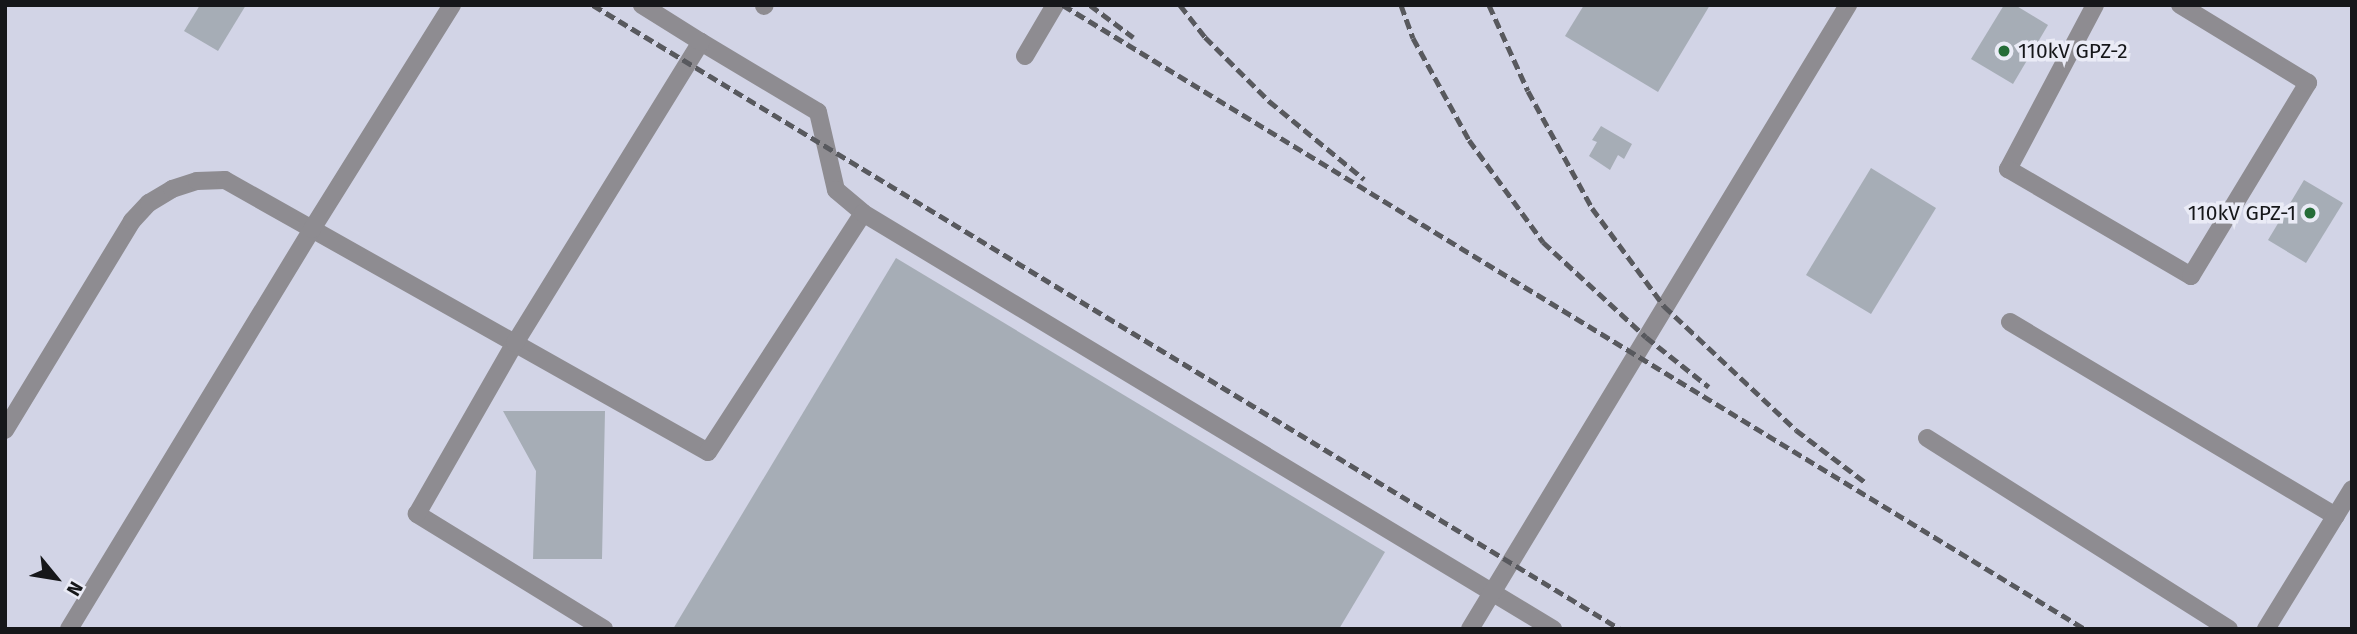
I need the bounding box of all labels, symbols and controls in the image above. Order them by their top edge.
place label: 110kV GPZ-2 [2018,38,2128,64]
marker: 110kV GPZ-2 [1996,43,2012,59]
place label: 110kV GPZ-1 [2188,200,2296,226]
marker: 110kV GPZ-1 [2302,205,2318,221]
north arrow [21,543,91,613]
text: N [62,578,88,600]

